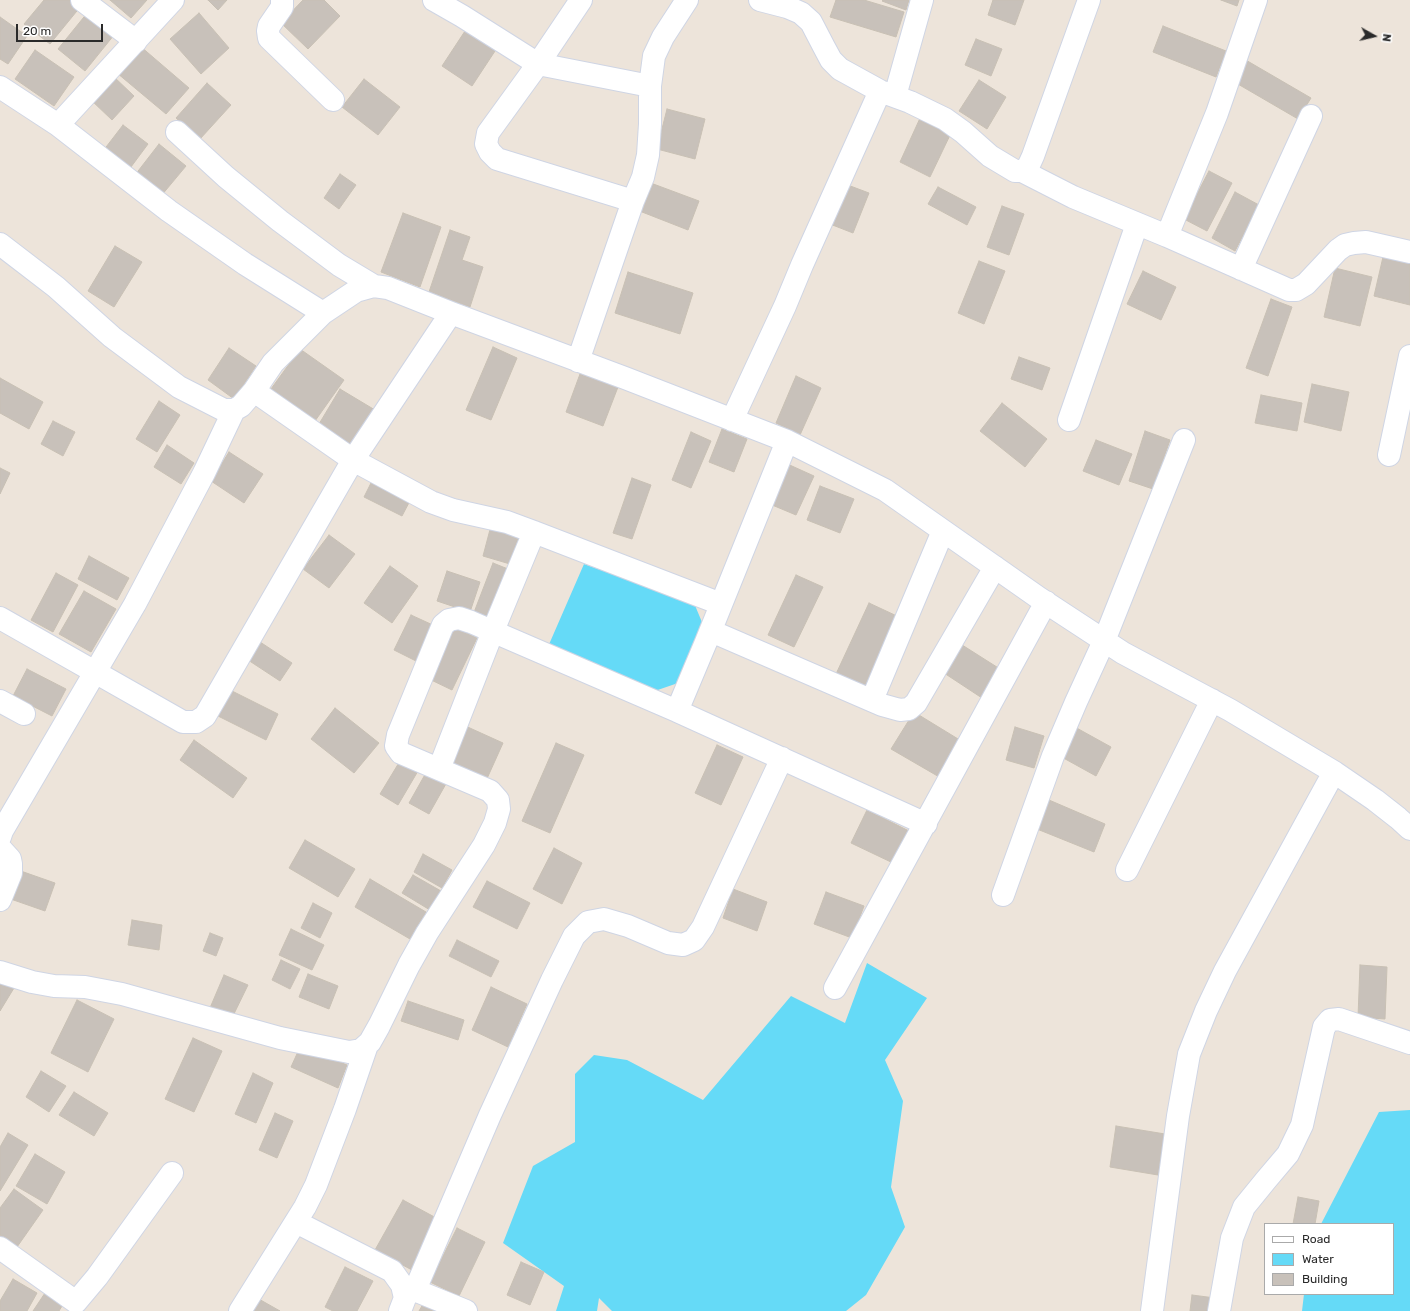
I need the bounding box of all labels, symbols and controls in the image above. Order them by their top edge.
scale bar [18,16,105,42]
north arrow [1354,16,1394,56]
text: 20 m [23,24,51,38]
text: N [1379,33,1393,43]
legend [1264,1223,1394,1295]
text: Road [1302,1232,1330,1246]
text: Water [1302,1252,1334,1266]
text: Building [1302,1272,1348,1286]

